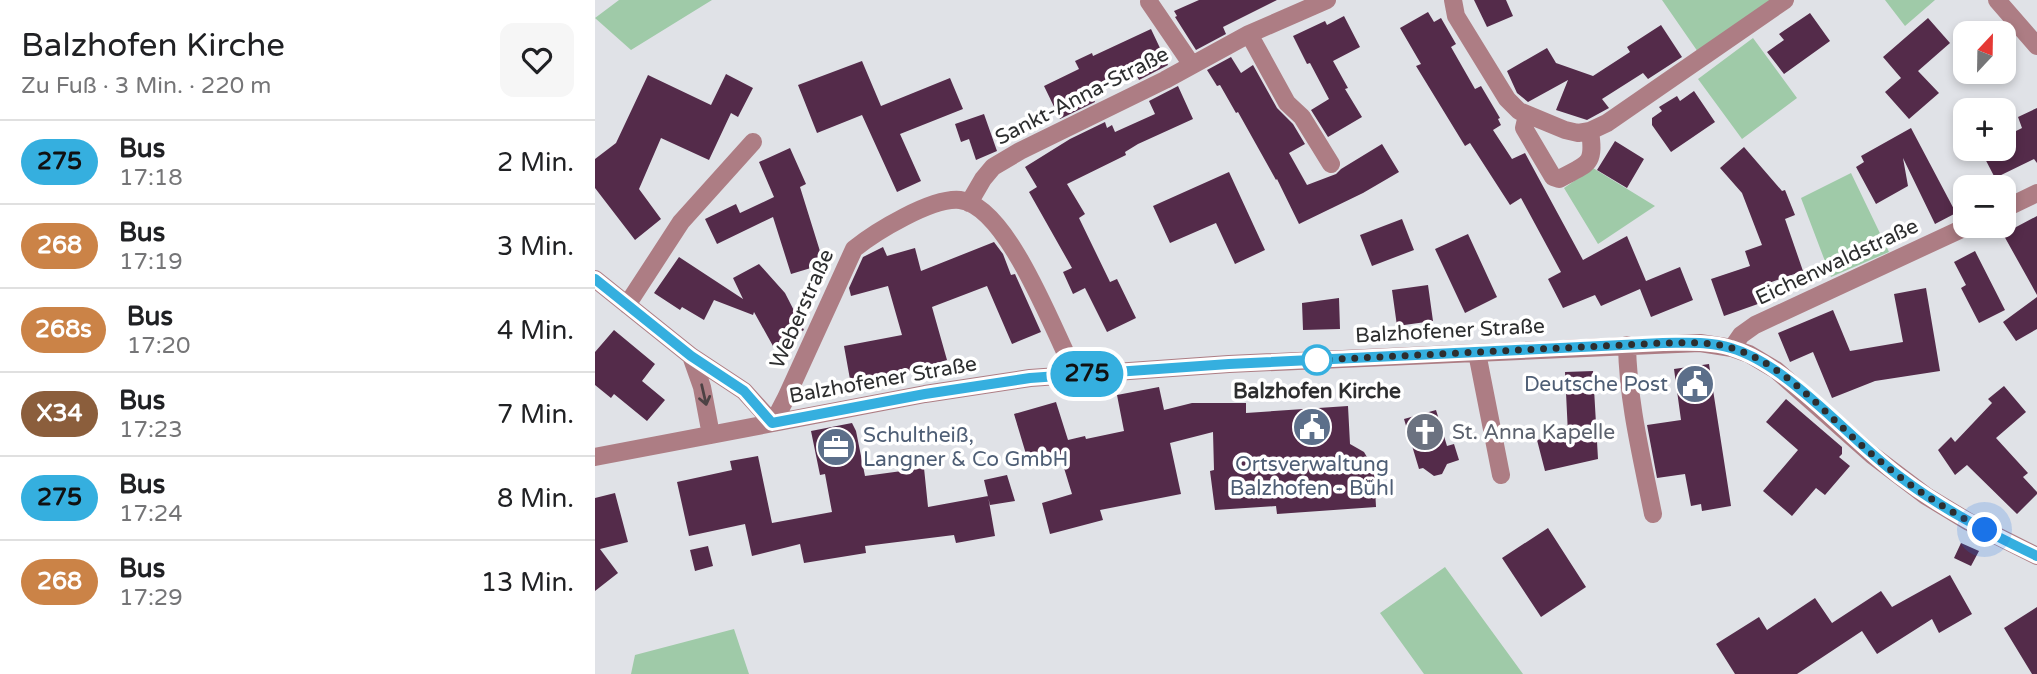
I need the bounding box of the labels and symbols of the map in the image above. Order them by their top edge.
north arrow [1953,21,2016,84]
street label: Sankt-Anna-Straße [991,41,1173,151]
street label: Eichenwaldstraße [1752,213,1922,311]
street label: Weberstraße [765,245,839,372]
street label: Balzhofener Straße [1354,314,1546,348]
marker: Balzhofen Kirche [1302,345,1332,375]
street label: Balzhofener Straße [787,351,979,409]
line badge: 275 [1047,351,1127,397]
public building icon: Deutsche Post [1674,363,1716,405]
place label: Deutsche Post [1524,372,1668,397]
place label: Balzhofen Kirche [1233,379,1401,404]
one-way arrow [697,383,711,406]
public building icon: Ortsverwaltung Balzhofen - Bühl [1291,406,1333,448]
church icon: St. Anna Kapelle [1404,411,1446,453]
place label: St. Anna Kapelle [1452,420,1615,445]
place label: Schultheiß, Langner & Co GmbH [863,423,1068,472]
office icon: Schultheiß, Langner & Co GmbH [815,426,857,468]
place label: Ortsverwaltung Balzhofen - Bühl [1230,452,1394,501]
your location [1967,512,2002,547]

